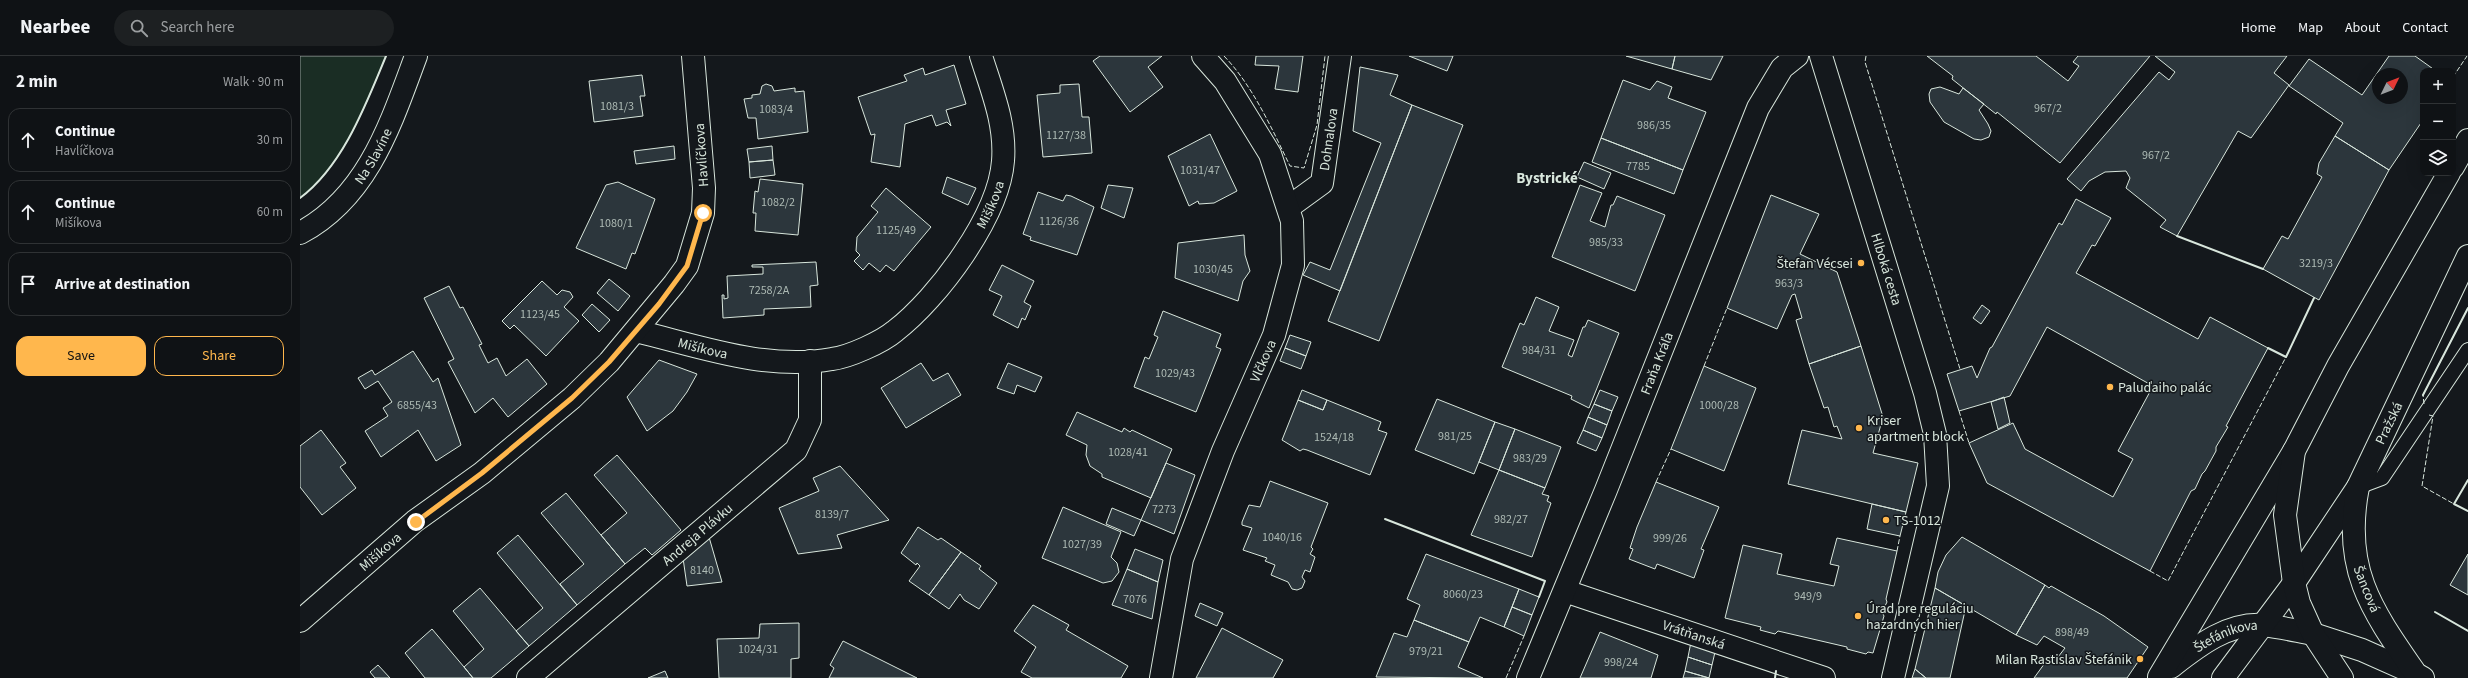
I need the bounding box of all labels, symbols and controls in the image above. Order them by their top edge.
search box [114,10,394,46]
text: Nearbee [20,14,90,41]
icon: search [128,17,150,39]
text: Search here [160,17,234,38]
text: Home [2241,18,2276,38]
text: Map [2298,18,2323,38]
text: About [2345,18,2380,38]
text: Contact [2402,18,2448,38]
north arrow [2372,68,2408,104]
map controls [2420,68,2456,176]
button: + [2420,68,2456,104]
text: 2 min [16,70,57,94]
text: Walk · 90 m [223,73,284,91]
house number: 1081/3 [600,98,634,115]
house number: 967/2 [2034,100,2062,117]
house number: 1083/4 [759,101,793,118]
button: − [2420,104,2456,140]
street label: Dohnalova [1315,107,1344,172]
house number: 986/35 [1637,117,1671,134]
text: Continue [55,121,115,142]
street label: Havlíčkova [690,122,714,187]
street label: Na Slavíne [350,125,398,189]
house number: 1127/38 [1046,127,1086,144]
icon: ahead [17,129,39,151]
text: 30 m [257,131,283,149]
button: layers [2420,140,2456,176]
text: Havlíčkova [55,142,114,160]
house number: 967/2 [2142,147,2170,164]
house number: 7785 [1626,158,1650,175]
house number: 1031/47 [1180,162,1220,179]
district label: Bystrické [1516,168,1578,189]
street label: Mišíkova [972,179,1010,233]
text: Continue [55,193,115,214]
house number: 1082/2 [761,194,795,211]
icon: ahead [17,201,39,223]
text: 60 m [257,203,283,221]
route start [694,204,712,222]
house number: 1126/36 [1039,213,1079,230]
text: Mišíkova [55,214,102,232]
house number: 1080/1 [599,215,633,232]
house number: 1125/49 [876,222,916,239]
street label: Hlboká cesta [1865,231,1906,308]
house number: 985/33 [1589,234,1623,251]
place label: Štefan Vécsei [1776,254,1853,274]
house number: 3219/3 [2299,255,2333,272]
marker: Štefan Vécsei [1856,258,1866,268]
house number: 1030/45 [1193,261,1233,278]
icon: arrive [17,273,39,295]
text: Arrive at destination [55,274,190,295]
house number: 963/3 [1775,275,1803,292]
house number: 7258/2A [749,282,790,299]
house number: 1123/45 [520,306,560,323]
street label: Fraňa Kráľa [1636,329,1679,398]
street label: Mišíkova [676,333,729,365]
button: Save [16,336,146,376]
button: Share [154,336,284,376]
street label: Vlčkova [1245,337,1282,386]
house number: 984/31 [1522,342,1556,359]
house number: 1029/43 [1155,365,1195,382]
place label: Paluďaiho palác [2118,378,2212,398]
marker: Paluďaiho palác [2105,382,2115,392]
house number: 6855/43 [397,397,437,414]
house number: 1000/28 [1699,397,1739,414]
street label: Pražská [2371,399,2408,448]
place label: Kriser apartment block [1867,411,1964,447]
marker: Kriser apartment block [1854,423,1864,433]
house number: 981/25 [1438,428,1472,445]
house number: 1524/18 [1314,429,1354,446]
house number: 1028/41 [1108,444,1148,461]
house number: 983/29 [1513,450,1547,467]
street label: Andreja Plávku [658,499,738,571]
house number: 7273 [1152,501,1176,518]
house number: 8139/7 [815,506,849,523]
house number: 982/27 [1494,511,1528,528]
place label: TS-1012 [1894,511,1941,531]
route end [407,513,425,531]
marker: TS-1012 [1881,515,1891,525]
street label: Mišíkova [355,528,406,576]
house number: 1040/16 [1262,529,1302,546]
house number: 999/26 [1653,530,1687,547]
house number: 1027/39 [1062,536,1102,553]
house number: 8140 [690,562,714,579]
street label: Šancová [2348,563,2385,616]
house number: 8060/23 [1443,586,1483,603]
house number: 949/9 [1794,588,1822,605]
house number: 7076 [1123,591,1147,608]
place label: Úrad pre reguláciu hazardných hier [1866,599,1974,635]
marker: Úrad pre reguláciu hazardných hier [1853,611,1863,621]
street label: Vrátňanská [1660,615,1728,655]
street label: Štefánikova [2190,616,2258,658]
house number: 898/49 [2055,624,2089,641]
house number: 1024/31 [738,641,778,658]
house number: 979/21 [1409,643,1443,660]
place label: Milan Rastislav Štefánik [1995,650,2132,670]
house number: 998/24 [1604,654,1638,671]
marker: Milan Rastislav Štefánik [2135,654,2145,664]

